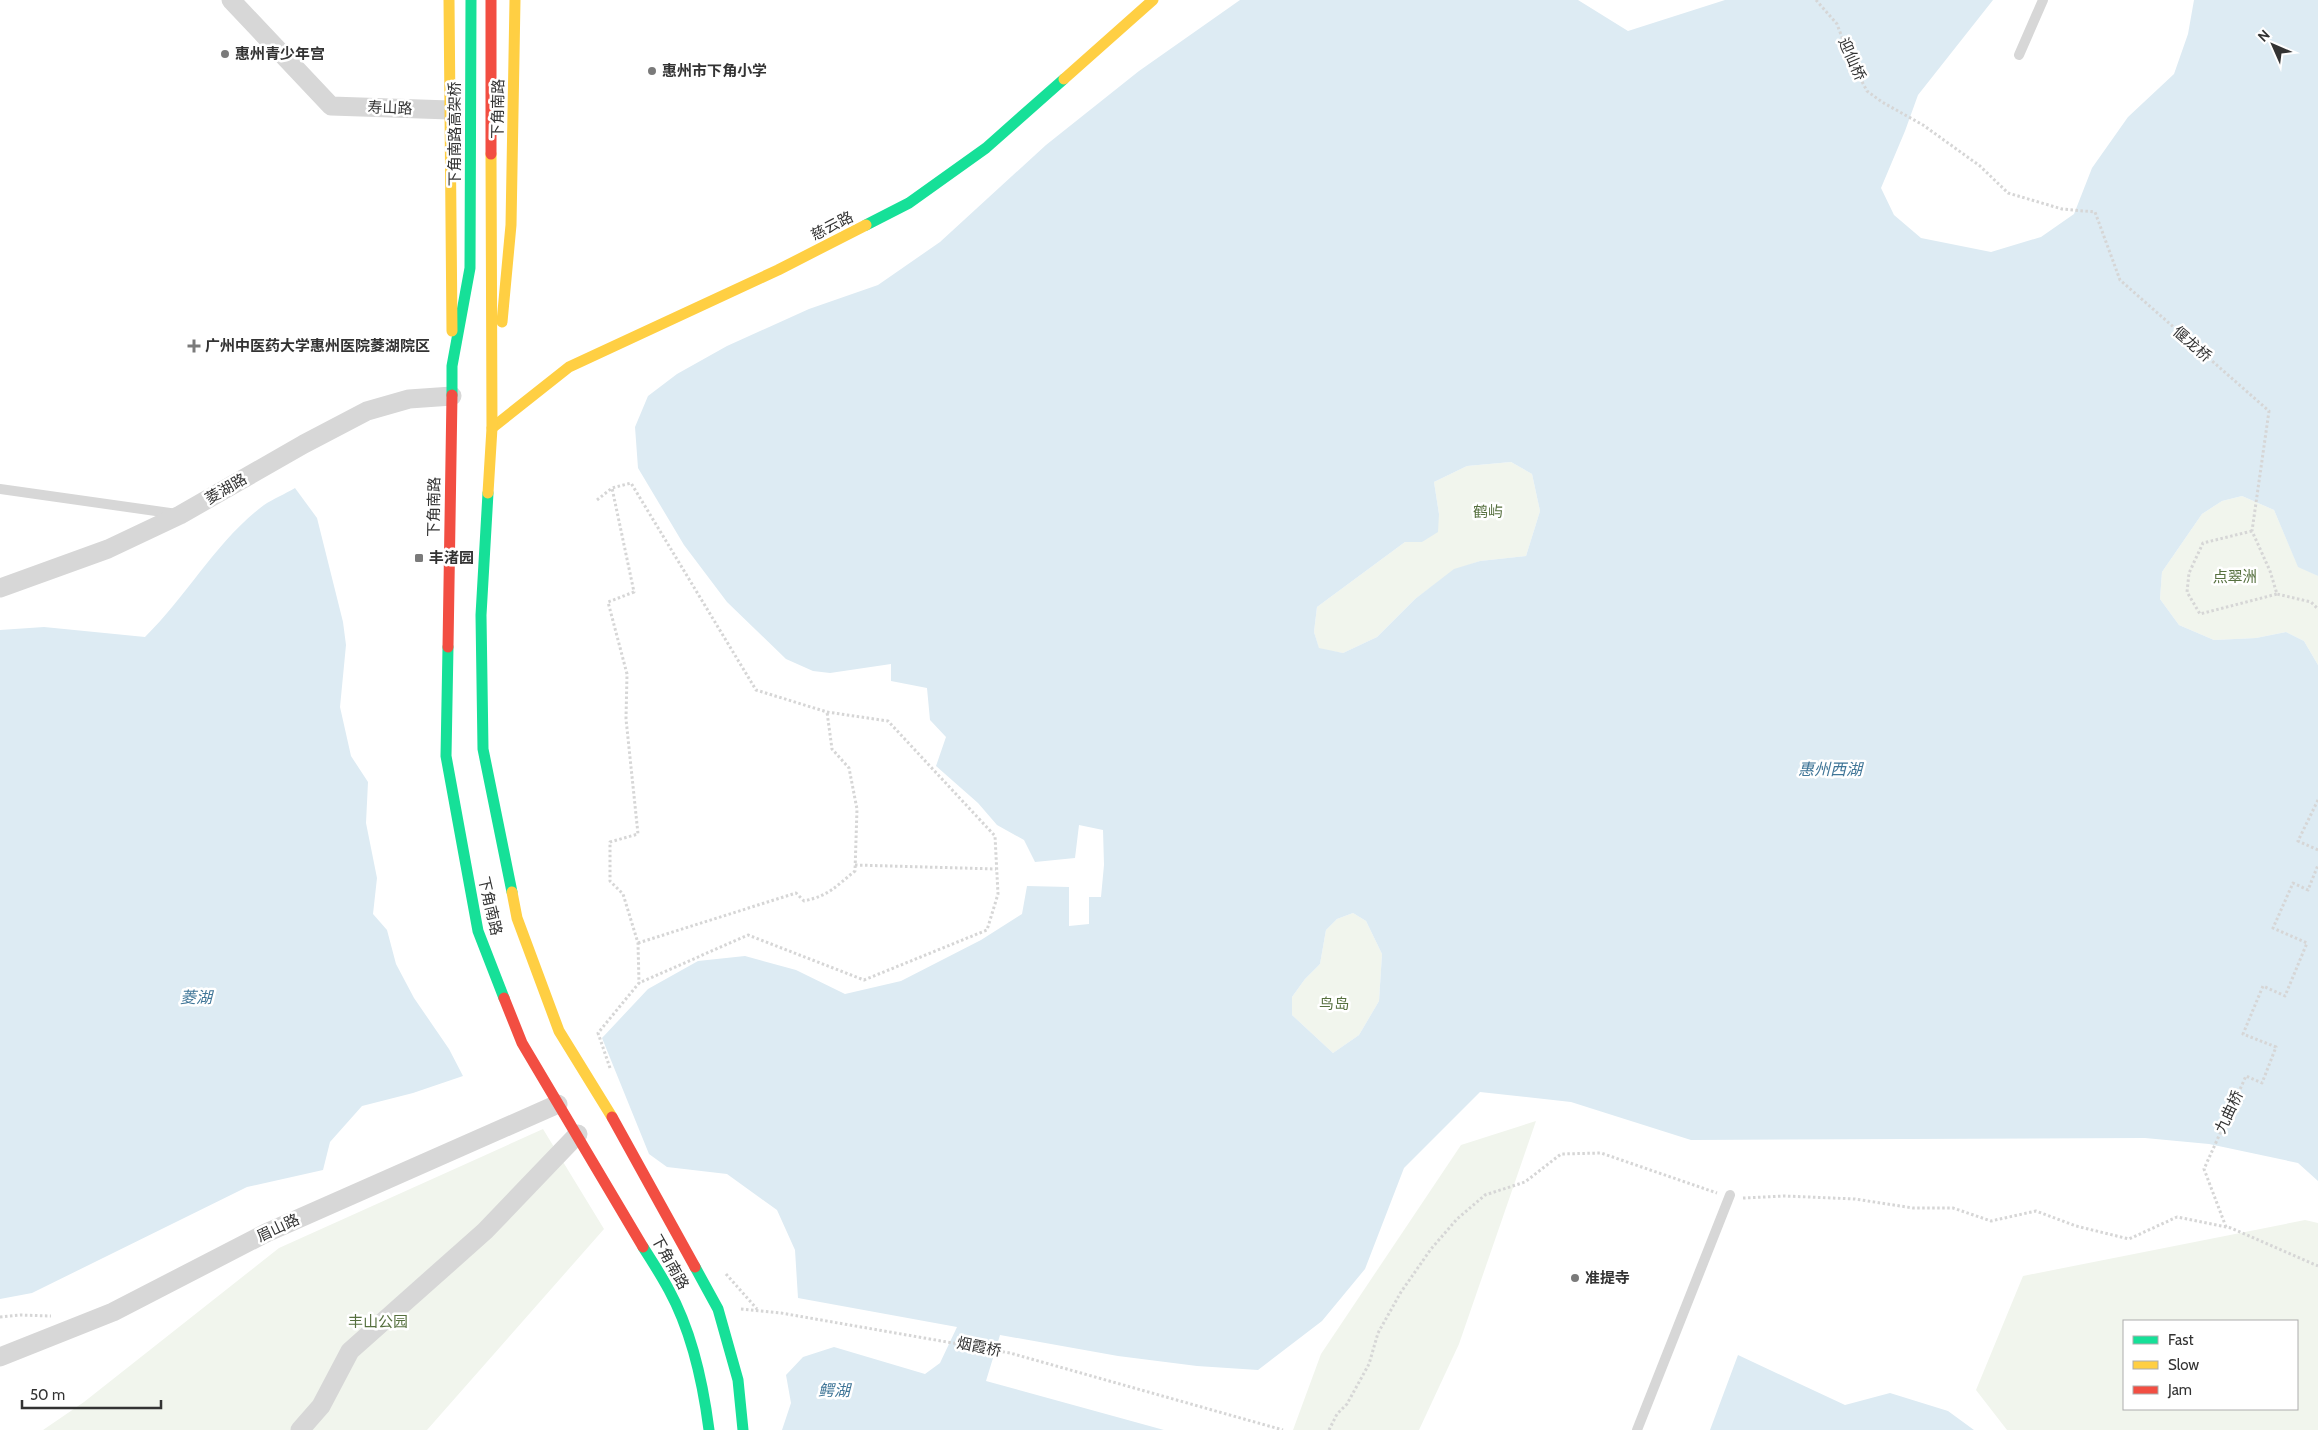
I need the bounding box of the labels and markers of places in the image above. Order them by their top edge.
place label: 惠州青少年宫 [235,45,325,63]
marker: 惠州青少年宫 [219,48,231,60]
place label: 惠州市下角小学 [662,62,767,80]
marker: 惠州市下角小学 [646,65,658,77]
place label: 广州中医药大学惠州医院菱湖院区 [205,337,430,355]
marker: 广州中医药大学惠州医院菱湖院区 [187,339,201,353]
place label: 丰渚园 [429,549,474,567]
marker: 丰渚园 [413,552,425,564]
place label: 准提寺 [1585,1269,1630,1287]
marker: 准提寺 [1569,1272,1581,1284]

